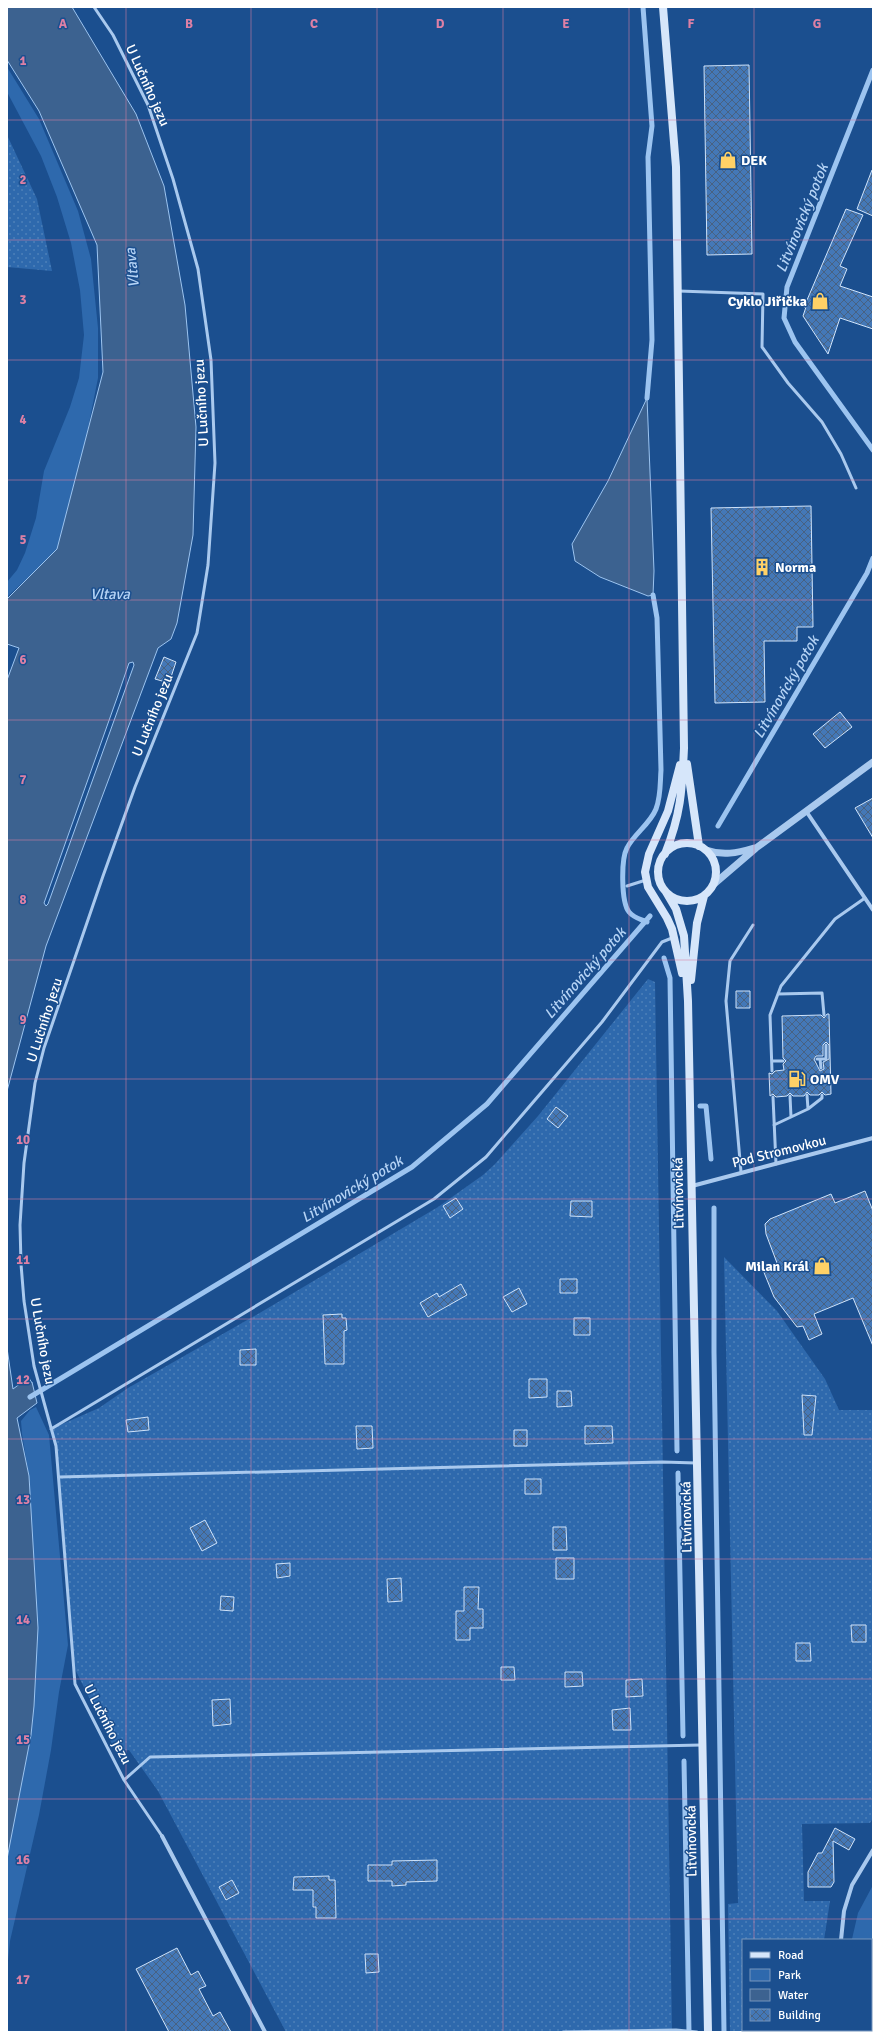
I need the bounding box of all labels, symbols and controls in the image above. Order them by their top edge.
text: A [59,16,68,32]
text: B [185,16,193,32]
text: C [310,16,318,32]
text: D [436,16,445,32]
text: E [562,16,570,32]
text: F [688,16,695,32]
text: G [813,16,821,32]
street label: U Lučního jezu [122,42,173,129]
text: 1 [19,53,27,69]
shop icon: DEK [718,150,738,170]
place label: DEK [741,152,767,169]
water label: Litvínovický potok [772,160,833,275]
text: 2 [19,172,27,188]
water label: Vltava [121,247,143,289]
shop icon: Cyklo Jiřička [810,291,830,311]
text: 3 [19,292,27,308]
place label: Cyklo Jiřička [728,293,807,310]
street label: U Lučního jezu [191,359,212,447]
text: 4 [19,412,27,428]
text: 5 [19,532,27,548]
building icon: Norma [752,557,772,577]
place label: Norma [775,559,816,576]
water label: Vltava [90,585,130,603]
water label: Litvínovický potok [749,631,823,741]
text: 6 [19,652,27,668]
street label: U Lučního jezu [128,671,177,759]
text: 7 [19,772,27,788]
text: 8 [19,892,27,908]
water label: Litvínovický potok [540,922,631,1022]
street label: U Lučního jezu [23,976,66,1065]
text: 9 [19,1012,27,1028]
fuel station icon: OMV [787,1069,807,1089]
place label: OMV [810,1071,840,1088]
text: 10 [16,1132,30,1148]
street label: Pod Stromovkou [730,1132,828,1171]
water label: Litvínovický potok [298,1151,407,1226]
street label: Litvínovická [669,1157,688,1229]
text: 11 [16,1252,30,1268]
shop icon: Milan Král [812,1256,832,1276]
place label: Milan Král [745,1258,810,1275]
street label: U Lučního jezu [27,1296,59,1386]
text: 12 [16,1372,30,1388]
street label: Litvínovická [677,1481,696,1553]
text: 13 [16,1492,30,1508]
text: 14 [16,1612,30,1628]
street label: U Lučního jezu [80,1681,135,1767]
text: 15 [16,1732,30,1748]
street label: Litvínovická [682,1805,701,1877]
text: 16 [16,1852,30,1868]
legend [742,1939,872,2031]
text: Road [778,1948,804,1963]
text: Park [778,1968,801,1983]
text: 17 [16,1972,30,1988]
text: Water [778,1988,809,2003]
text: Building [778,2008,821,2023]

